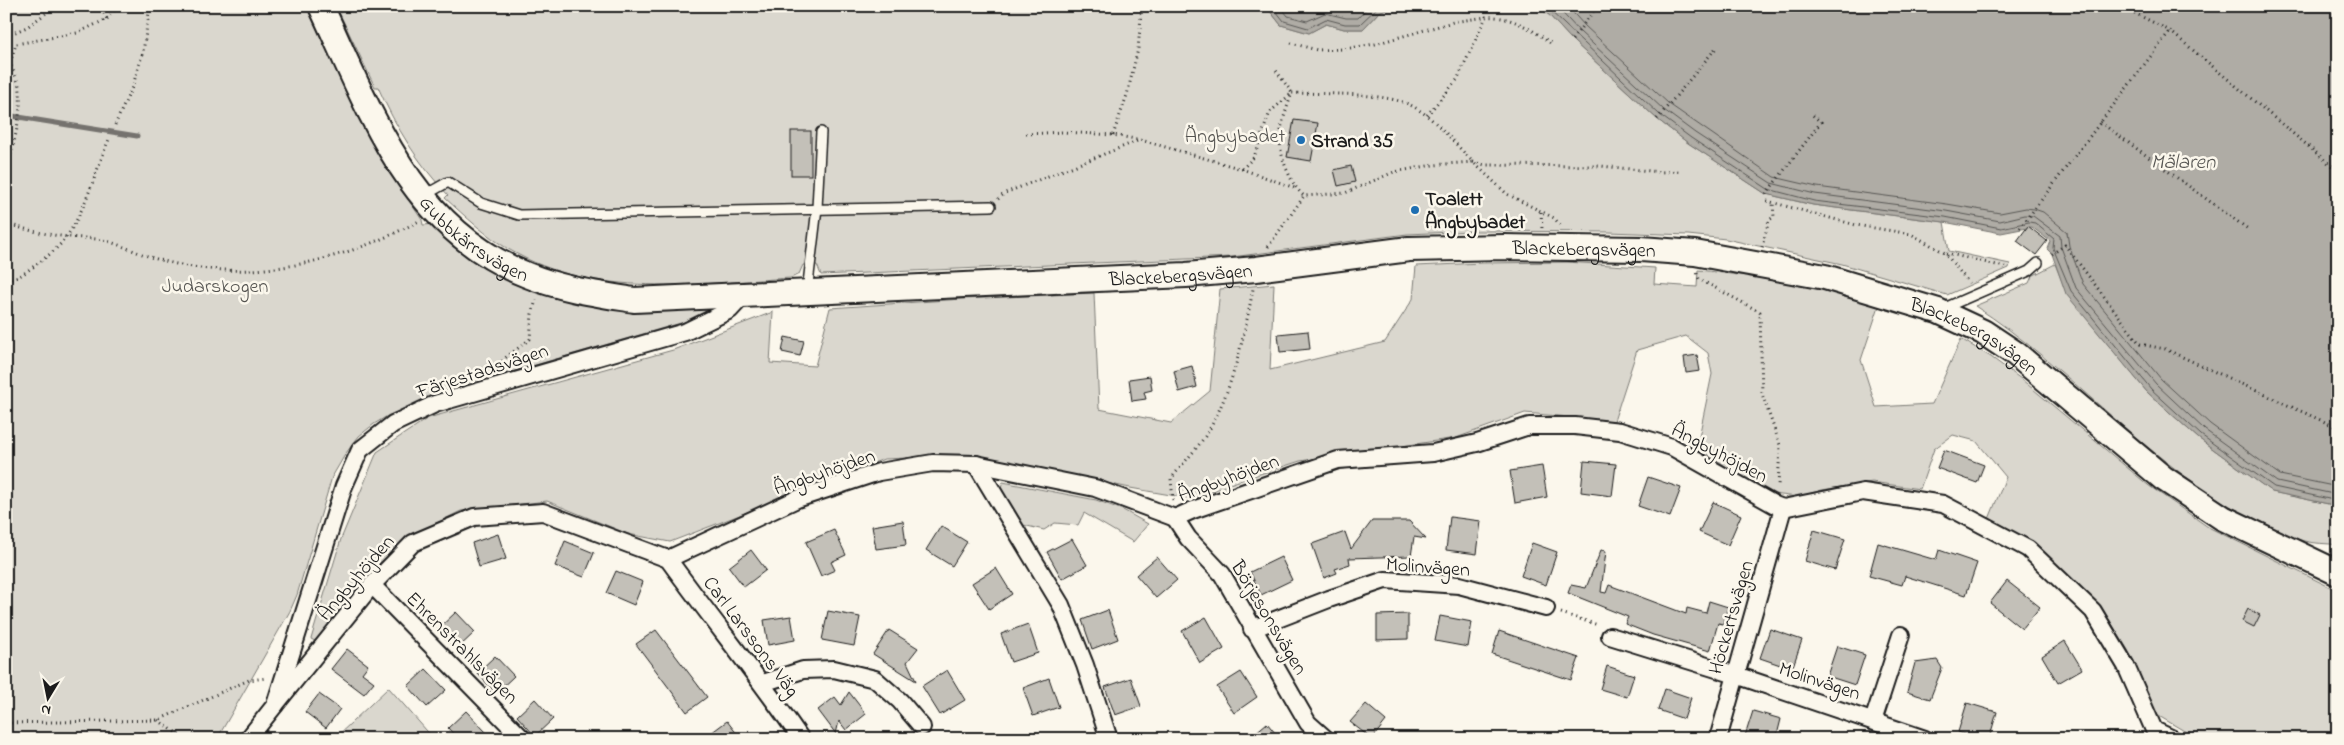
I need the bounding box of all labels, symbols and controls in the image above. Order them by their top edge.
park label: Ängbybadet [1185,123,1285,153]
place label: Strand 35 [1311,128,1394,157]
marker: Strand 35 [1295,134,1307,146]
water label: Mälaren [2151,148,2216,178]
place label: Toalett Ängbybadet [1425,186,1526,239]
street label: Gubbkärrsvägen [411,190,532,291]
marker: Toalett Ängbybadet [1409,204,1421,216]
street label: Blackebergsvägen [1511,235,1657,267]
street label: Blackebergsvägen [1107,257,1254,296]
park label: Judarskogen [162,273,268,303]
street label: Blackebergsvägen [1905,291,2044,384]
street label: Färjestadsvägen [412,337,553,409]
street label: Ängbyhöjden [1665,417,1772,493]
street label: Ängbyhöjden [770,442,880,505]
street label: Ängbyhöjden [1174,448,1284,512]
street label: Ängbyhöjden [311,529,403,629]
street label: Molinvägen [1385,551,1471,587]
street label: Börjesonsvägen [1221,555,1314,682]
street label: Höckertsvägen [1702,557,1764,678]
street label: Carl Larssons Väg [694,571,805,705]
street label: Ehrenstrahlsvägen [398,586,524,713]
street label: Molinvägen [1774,656,1864,710]
north arrow [22,672,72,722]
text: N [40,698,52,720]

